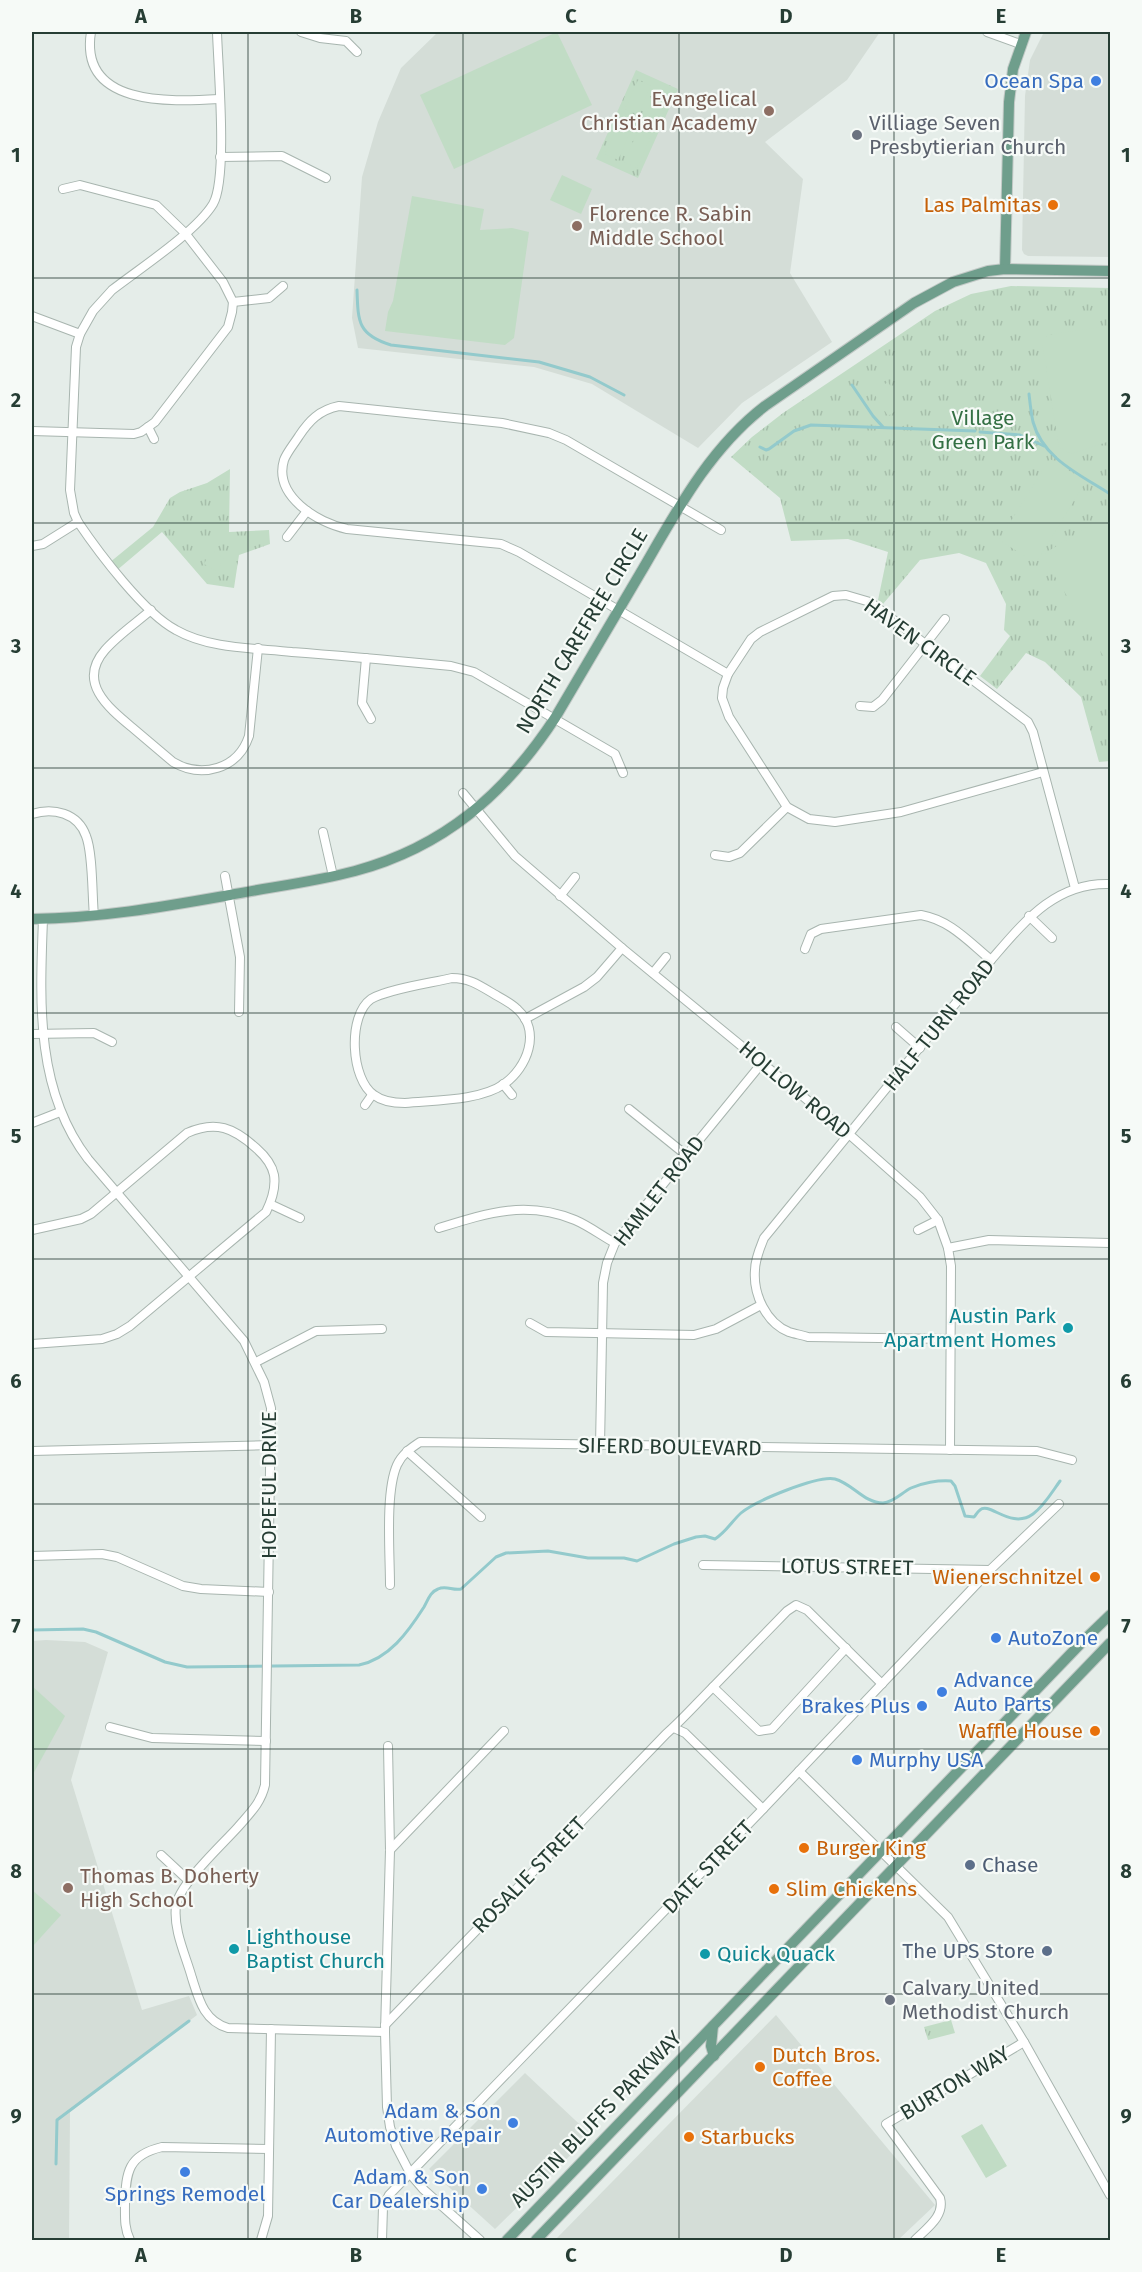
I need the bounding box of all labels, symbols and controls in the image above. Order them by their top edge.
text: A [134,4,148,28]
text: B [350,4,362,28]
text: C [565,4,577,28]
text: D [779,4,793,28]
text: E [996,4,1006,28]
place label: Ocean Spa [984,68,1084,94]
marker: Ocean Spa [1089,74,1103,88]
place label: Evangelical Christian Academy [581,86,758,136]
marker: Evangelical Christian Academy [762,104,776,118]
place label: Villiage Seven Presbytierian Church [869,110,1066,160]
marker: Villiage Seven Presbytierian Church [850,128,864,142]
text: 1 [11,143,21,167]
text: 1 [1121,143,1131,167]
place label: Las Palmitas [923,192,1041,218]
marker: Las Palmitas [1046,198,1060,212]
place label: Florence R. Sabin Middle School [589,201,752,251]
marker: Florence R. Sabin Middle School [570,219,584,233]
text: 2 [11,388,21,412]
text: 2 [1121,388,1131,412]
park label: Village Green Park [932,405,1035,455]
street label: NORTH CAREFREE CIRCLE [510,524,654,738]
street label: HAVEN CIRCLE [859,592,981,692]
text: 3 [10,634,21,658]
text: 3 [1120,634,1131,658]
text: 4 [10,879,22,903]
text: 4 [1120,879,1132,903]
street label: HALF TURN ROAD [878,954,1000,1096]
street label: HOLLOW ROAD [734,1035,856,1145]
text: 5 [11,1124,22,1148]
text: 5 [1121,1124,1132,1148]
street label: HAMLET ROAD [608,1131,710,1251]
place label: Austin Park Apartment Homes [884,1303,1056,1353]
marker: Austin Park Apartment Homes [1061,1321,1075,1335]
text: 6 [10,1369,22,1393]
text: 6 [1120,1369,1132,1393]
street label: HOPEFUL DRIVE [256,1411,282,1559]
street label: SIFERD BOULEVARD [578,1432,762,1462]
street label: LOTUS STREET [780,1553,914,1581]
place label: Wienerschnitzel [932,1564,1083,1590]
marker: Wienerschnitzel [1088,1570,1102,1584]
text: 7 [11,1614,21,1638]
text: 7 [1121,1614,1131,1638]
place label: AutoZone [1008,1625,1098,1651]
marker: AutoZone [989,1631,1003,1645]
place label: Advance Auto Parts [954,1667,1052,1717]
marker: Advance Auto Parts [935,1685,949,1699]
place label: Brakes Plus [801,1693,910,1719]
marker: Brakes Plus [915,1699,929,1713]
place label: Waffle House [958,1718,1083,1744]
marker: Waffle House [1088,1724,1102,1738]
place label: Murphy USA [869,1747,983,1773]
marker: Murphy USA [850,1753,864,1767]
street label: ROSALIE STREET [467,1811,591,1939]
street label: DATE STREET [657,1815,759,1919]
place label: Burger King [816,1835,926,1861]
marker: Burger King [797,1841,811,1855]
place label: Chase [982,1852,1038,1878]
marker: Chase [963,1858,977,1872]
text: 8 [10,1859,22,1883]
text: 8 [1120,1859,1132,1883]
place label: Thomas B. Doherty High School [80,1863,260,1913]
place label: Slim Chickens [786,1876,917,1902]
marker: Thomas B. Doherty High School [61,1881,75,1895]
marker: Slim Chickens [767,1882,781,1896]
place label: Lighthouse Baptist Church [246,1924,385,1974]
place label: The UPS Store [902,1938,1035,1964]
place label: Quick Quack [717,1941,835,1967]
marker: Lighthouse Baptist Church [227,1942,241,1956]
marker: The UPS Store [1040,1944,1054,1958]
marker: Quick Quack [698,1947,712,1961]
place label: Calvary United Methodist Church [902,1975,1069,2025]
marker: Calvary United Methodist Church [883,1993,897,2007]
street label: AUSTIN BLUFFS PARKWAY [505,2025,687,2213]
street label: BURTON WAY [895,2040,1015,2126]
place label: Dutch Bros. Coffee [772,2042,880,2092]
marker: Dutch Bros. Coffee [753,2060,767,2074]
place label: Adam & Son Automotive Repair [325,2098,501,2148]
text: 9 [10,2104,22,2128]
text: 9 [1120,2104,1132,2128]
marker: Adam & Son Automotive Repair [506,2116,520,2130]
place label: Starbucks [701,2124,795,2150]
marker: Starbucks [682,2130,696,2144]
place label: Adam & Son Car Dealership [332,2164,470,2214]
marker: Springs Remodel [178,2165,192,2179]
place label: Springs Remodel [105,2181,265,2207]
marker: Adam & Son Car Dealership [475,2182,489,2196]
text: A [134,2243,148,2267]
text: B [350,2243,362,2267]
text: C [565,2243,577,2267]
text: D [779,2243,793,2267]
text: E [996,2243,1006,2267]

